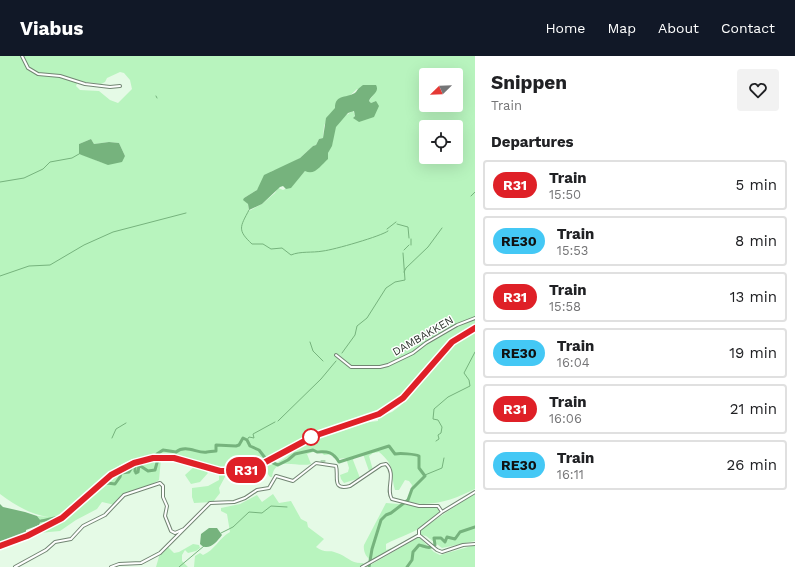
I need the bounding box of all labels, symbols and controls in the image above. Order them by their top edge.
text: Viabus [20,17,83,40]
text: Home [545,20,585,36]
text: Map [607,20,636,36]
text: About [658,20,699,36]
text: Contact [721,20,775,36]
north arrow [419,68,463,112]
map controls [419,68,463,164]
button: heart [737,69,779,111]
text: Snippen [491,71,567,94]
text: Train [491,98,522,113]
button: locate [419,120,463,164]
text: Departures [491,133,574,151]
text: Train [549,169,587,187]
text: 5 min [736,176,777,194]
text: R31 [503,177,527,193]
text: 15:50 [549,187,581,202]
text: Train [557,225,594,243]
text: 8 min [735,232,777,250]
text: RE30 [501,233,537,249]
text: 15:53 [557,243,588,258]
text: Train [549,281,587,299]
text: 13 min [730,288,777,306]
text: R31 [503,289,527,305]
text: 15:58 [549,299,581,314]
street label: DAMBAKKEN [390,313,456,359]
text: Train [557,337,594,355]
text: 19 min [729,344,777,362]
text: RE30 [501,345,537,361]
text: 16:04 [557,355,590,370]
text: Train [549,393,587,411]
text: 21 min [730,400,777,418]
text: R31 [503,401,527,417]
text: 16:06 [549,411,582,426]
unlabelled marker [302,428,320,446]
text: Train [557,449,594,467]
text: 26 min [726,456,777,474]
line badge: R31 [223,457,269,483]
text: RE30 [501,457,537,473]
text: R31 [234,462,258,478]
text: 16:11 [557,467,584,482]

